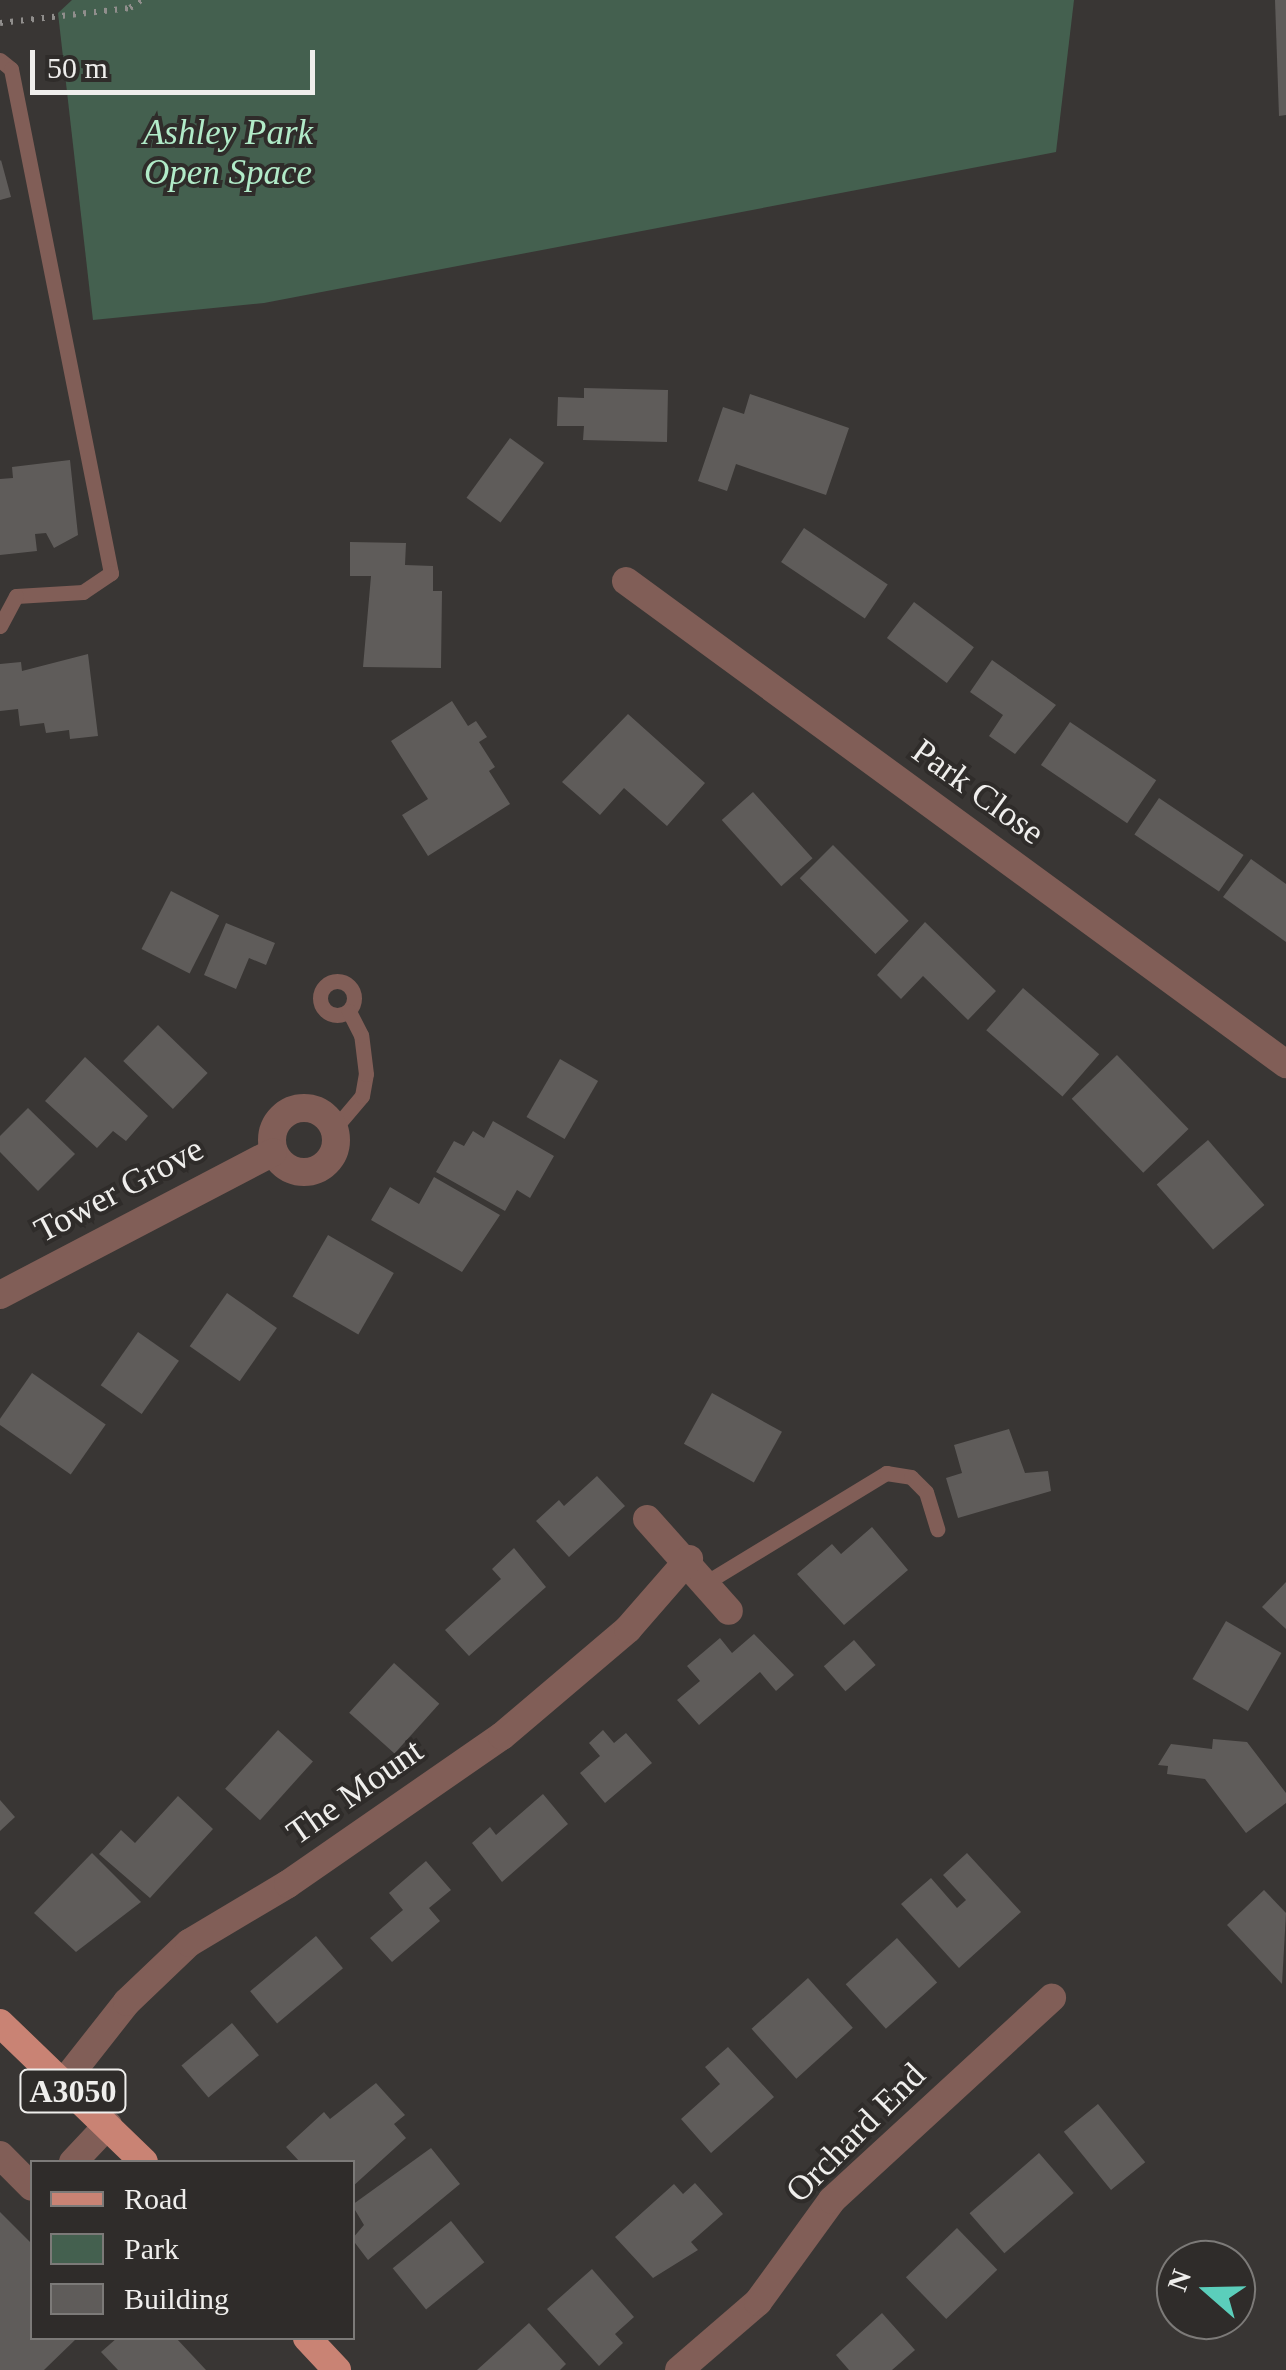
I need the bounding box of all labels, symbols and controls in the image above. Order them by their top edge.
scale bar [35,30,320,92]
text: 50 m [47,51,108,84]
park label: Ashley Park Open Space [143,112,313,194]
street label: Park Close [904,730,1052,854]
street label: Tower Grove [27,1128,211,1252]
street label: The Mount [279,1730,431,1854]
street label: Orchard End [778,2055,934,2211]
road number: A3050 [18,2064,128,2118]
legend [30,2160,355,2340]
text: Road [124,2182,187,2215]
text: Park [124,2232,179,2265]
north arrow [1156,2240,1256,2340]
text: N [1161,2265,1197,2295]
text: Building [124,2282,229,2315]

